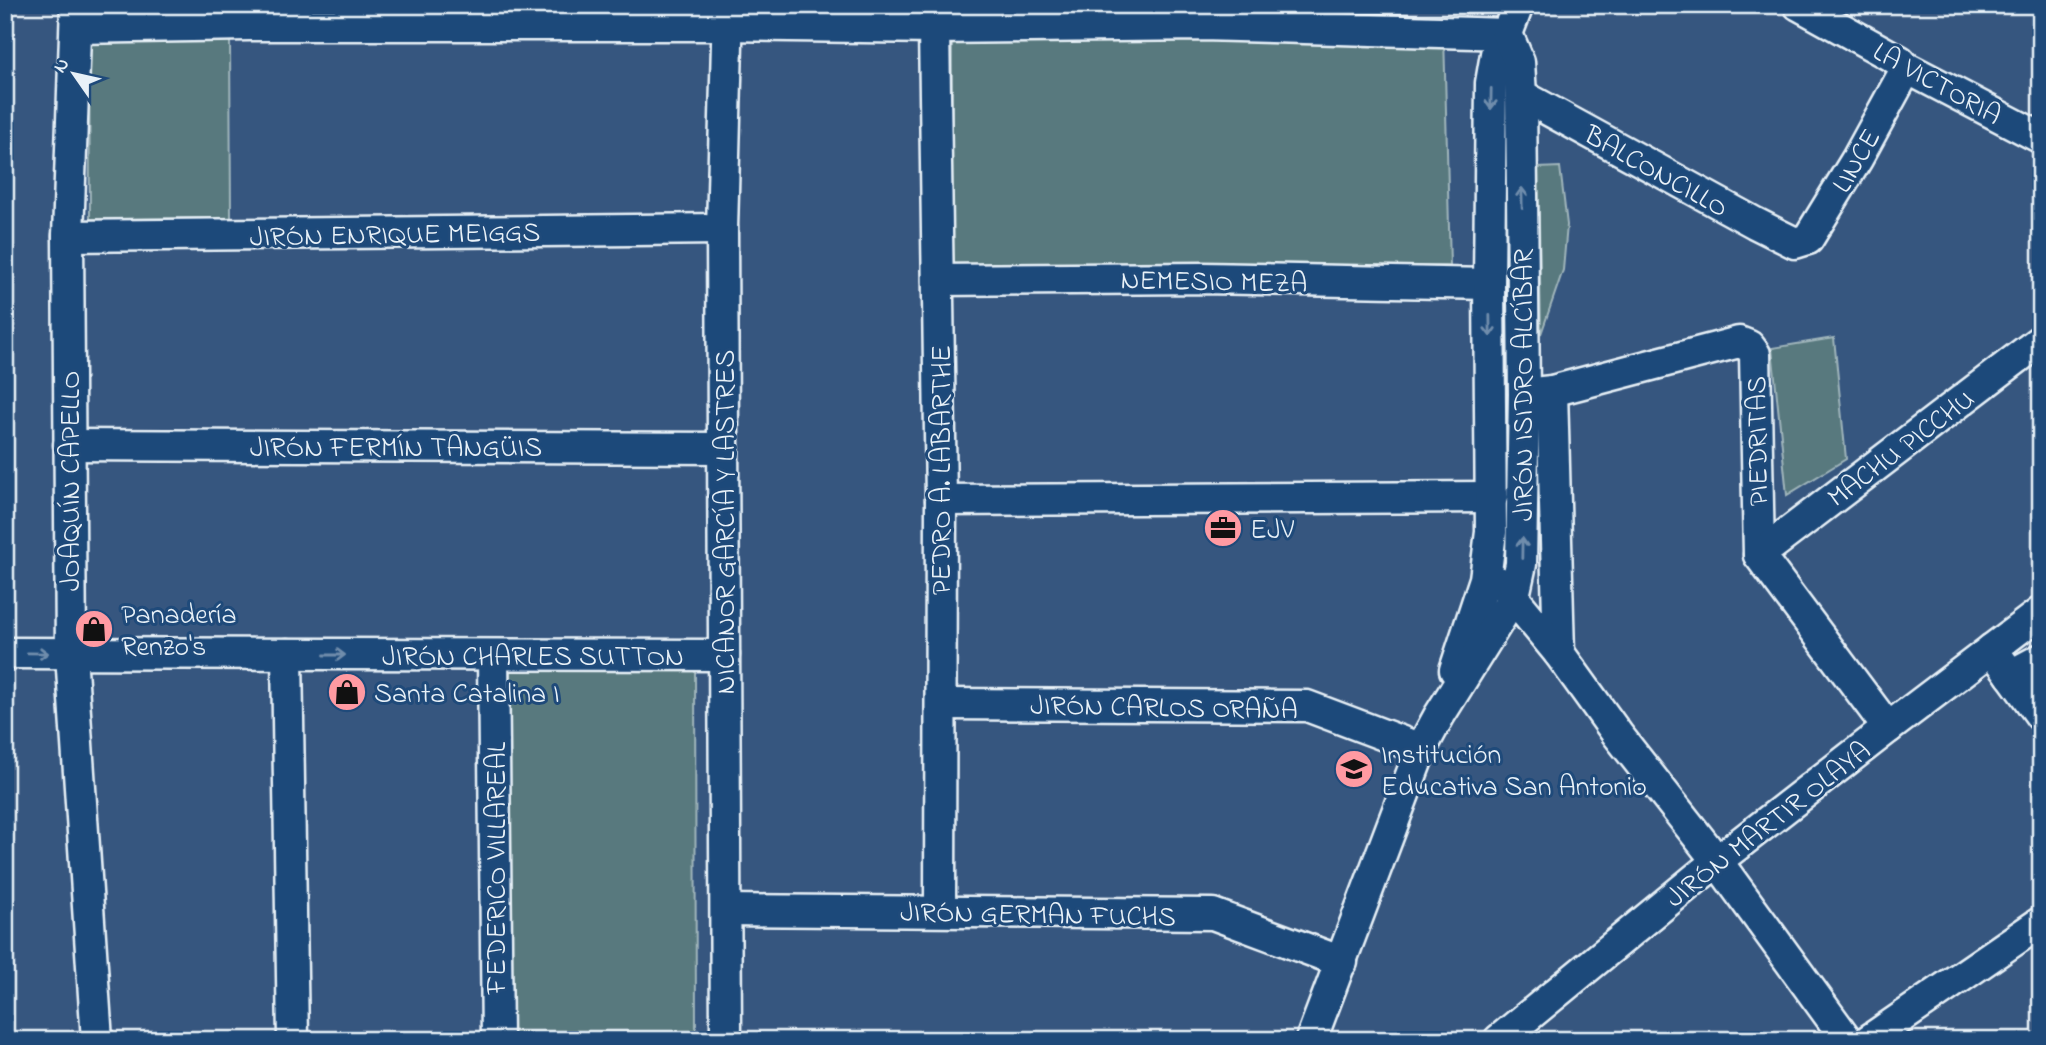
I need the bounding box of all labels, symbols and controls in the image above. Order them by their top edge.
street label: LA VICTORIA [1864,33,2008,137]
north arrow [38,38,108,108]
text: N [47,53,77,79]
one-way arrow [1484,87,1498,110]
street label: BALCONCILLO [1575,116,1735,230]
street label: LINCE [1823,122,1893,202]
one-way arrow [1515,187,1529,210]
street label: JIRÓN ENRIQUE MEIGGS [249,213,541,260]
street label: JIRÓN ISIDRO ALCÍBAR [1505,248,1546,521]
street label: NEMESIO MEZA [1120,261,1308,306]
one-way arrow [1483,314,1496,337]
street label: PEDRO A. LABARTHE [923,345,964,595]
street label: NICANOR GARCÍA Y LASTRES [707,350,748,694]
street label: JOAQUÍN CAPELLO [52,371,93,591]
street label: PIEDRITAS [1738,375,1781,506]
street label: MACHU PICCHU [1820,381,1985,519]
street label: JIRÓN FERMÍN TANGÜIS [250,429,542,470]
office icon: EJV [1202,507,1244,549]
place label: EJV [1250,511,1295,552]
one-way arrow [1515,537,1528,560]
place label: Panadería Renzo's [121,596,237,669]
shop icon: Panadería Renzo's [73,608,115,650]
street label: JIRÓN CHARLES SUTTON [382,638,684,679]
one-way arrow [26,646,49,660]
one-way arrow [323,648,346,662]
shop icon: Santa Catalina I [326,671,368,713]
place label: Santa Catalina I [374,675,560,716]
street label: JIRÓN CARLOS ORAÑA [1030,687,1298,732]
street label: JIRÓN MARTIR OLAYA [1658,732,1881,919]
place label: Institución Educativa San Antonio [1381,736,1647,809]
street label: FEDERICO VILLAREAL [478,741,519,995]
school or university icon: Institución Educativa San Antonio [1333,748,1375,790]
street label: JIRÓN GERMAN FUCHS [900,894,1176,939]

